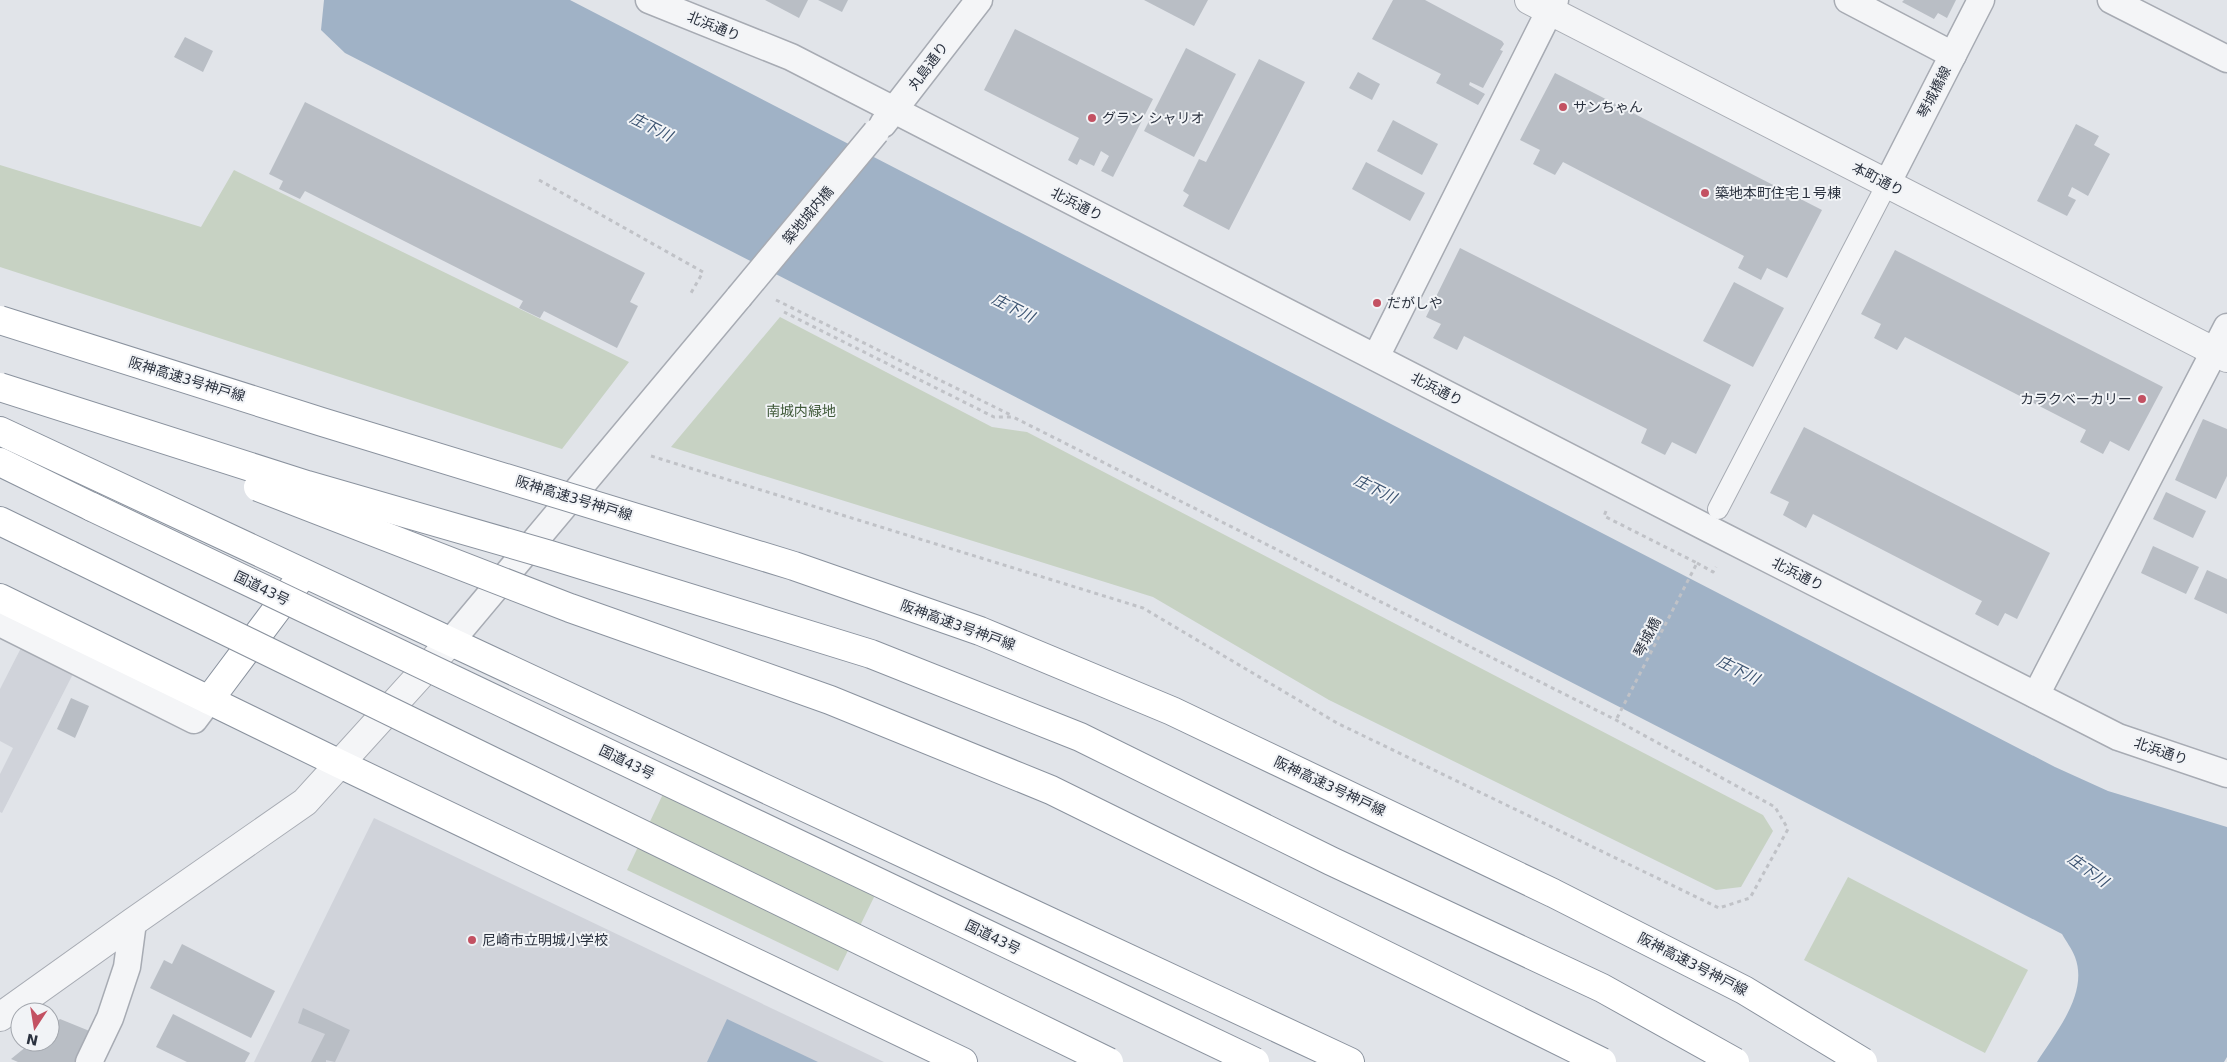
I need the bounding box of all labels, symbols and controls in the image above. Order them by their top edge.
street label: 北浜通り [685,8,743,44]
street label: 丸島通り [905,39,951,93]
street label: 琴城橋線 [1914,63,1954,121]
place label: サンちゃん [1573,99,1643,115]
marker: サンちゃん [1557,101,1569,113]
water label: 庄下川 [627,109,677,146]
place label: グラン シャリオ [1102,110,1204,126]
marker: グラン シャリオ [1086,112,1098,124]
street label: 本町通り [1849,159,1907,199]
street label: 築地城内橋 [779,183,837,247]
street label: 北浜通り [1048,184,1106,224]
place label: 築地本町住宅１号棟 [1715,185,1841,201]
marker: 築地本町住宅１号棟 [1699,187,1711,199]
water label: 庄下川 [989,290,1039,327]
place label: だがしや [1387,295,1443,311]
marker: だがしや [1371,297,1383,309]
street label: 阪神高速3号神戸線 [127,354,247,404]
street label: 北浜通り [1408,369,1466,409]
place label: カラクベーカリー [2020,391,2132,407]
marker: カラクベーカリー [2136,393,2148,405]
park label: 南城内緑地 [766,403,836,419]
water label: 庄下川 [1351,471,1401,508]
street label: 阪神高速3号神戸線 [514,473,634,523]
street label: 北浜通り [1769,554,1827,594]
street label: 国道43号 [232,568,292,608]
street label: 阪神高速3号神戸線 [898,597,1018,653]
street label: 琴城橋 [1630,615,1664,659]
water label: 庄下川 [1714,652,1764,689]
street label: 北浜通り [2132,734,2190,768]
street label: 国道43号 [597,742,657,782]
street label: 阪神高速3号神戸線 [1272,753,1388,819]
water label: 庄下川 [2065,849,2113,892]
street label: 国道43号 [963,917,1023,957]
street label: 阪神高速3号神戸線 [1635,929,1751,999]
place label: 尼崎市立明城小学校 [482,932,608,948]
marker: 尼崎市立明城小学校 [466,934,478,946]
north arrow [10,1002,60,1052]
text: N [25,1031,40,1049]

